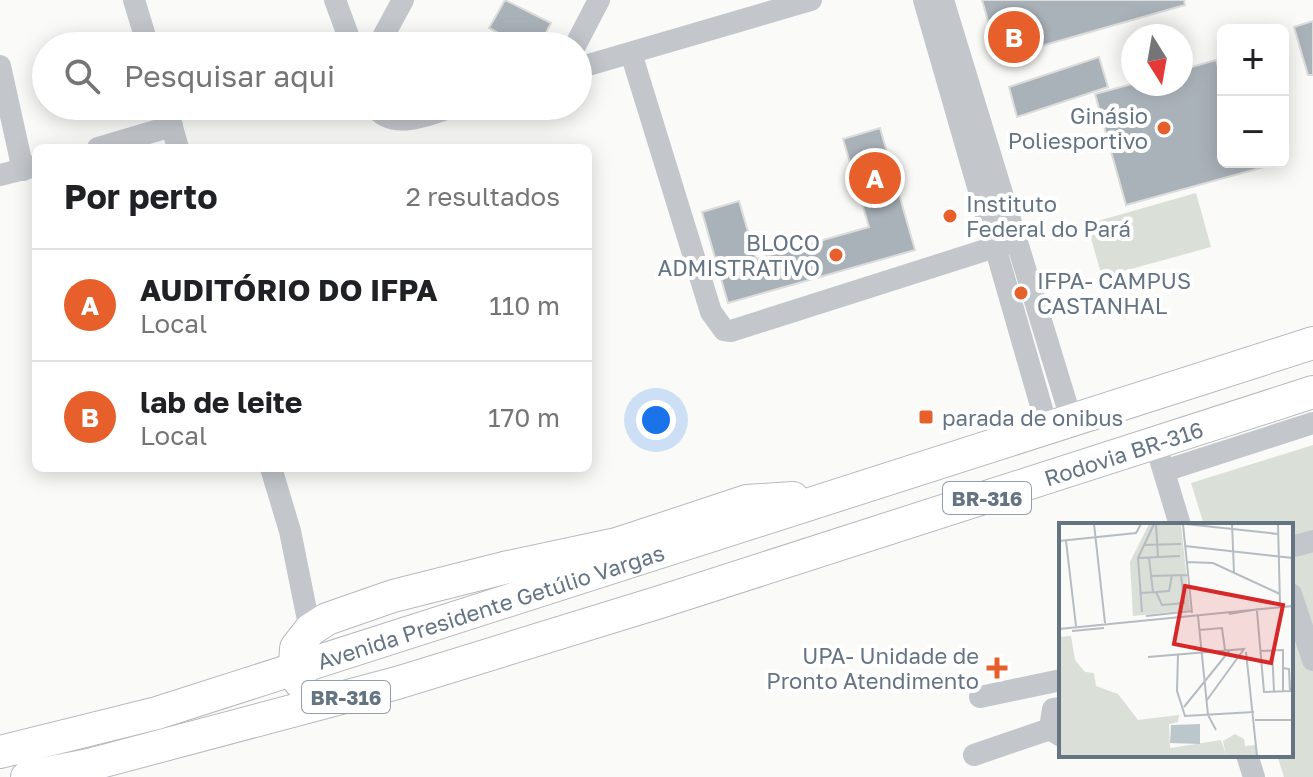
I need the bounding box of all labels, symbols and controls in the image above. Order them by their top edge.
pin: B [988,7,1040,67]
north arrow [1121,24,1193,96]
map controls [1217,24,1289,168]
button: + [1217,24,1289,96]
search box [32,32,592,120]
icon: search [60,54,104,98]
text: Pesquisar aqui [124,58,335,94]
button: − [1217,96,1289,168]
place label: Ginásio Poliesportivo [1008,102,1148,154]
marker: Ginásio Poliesportivo [1155,119,1173,137]
pin: A [849,148,901,208]
text: Por perto [64,176,218,216]
text: 2 resultados [406,181,560,212]
place label: Instituto Federal do Pará [966,190,1131,242]
marker: Instituto Federal do Pará [941,207,959,225]
place label: BLOCO ADMISTRATIVO [657,229,820,281]
marker: BLOCO ADMISTRATIVO [827,246,845,264]
place label: IFPA- CAMPUS CASTANHAL [1037,267,1191,319]
text: AUDITÓRIO DO IFPA [140,272,438,308]
marker: IFPA- CAMPUS CASTANHAL [1012,284,1030,302]
text: A [81,290,99,321]
text: 110 m [489,290,560,321]
text: Local [140,308,207,339]
text: lab de leite [140,384,303,420]
your location [636,400,676,440]
text: B [81,402,99,433]
text: 170 m [488,402,560,433]
place label: parada de onibus [942,404,1123,431]
marker: parada de onibus [917,408,935,426]
street label: Rodovia BR-316 [1041,415,1206,491]
text: Local [140,420,207,451]
road number: BR-316 [943,482,1031,514]
inset map [1059,523,1293,757]
street label: Avenida Presidente Getúlio Vargas [314,538,667,674]
place label: UPA- Unidade de Pronto Atendimento [766,642,979,694]
marker: UPA- Unidade de Pronto Atendimento [986,657,1008,679]
road number: BR-316 [302,681,390,713]

